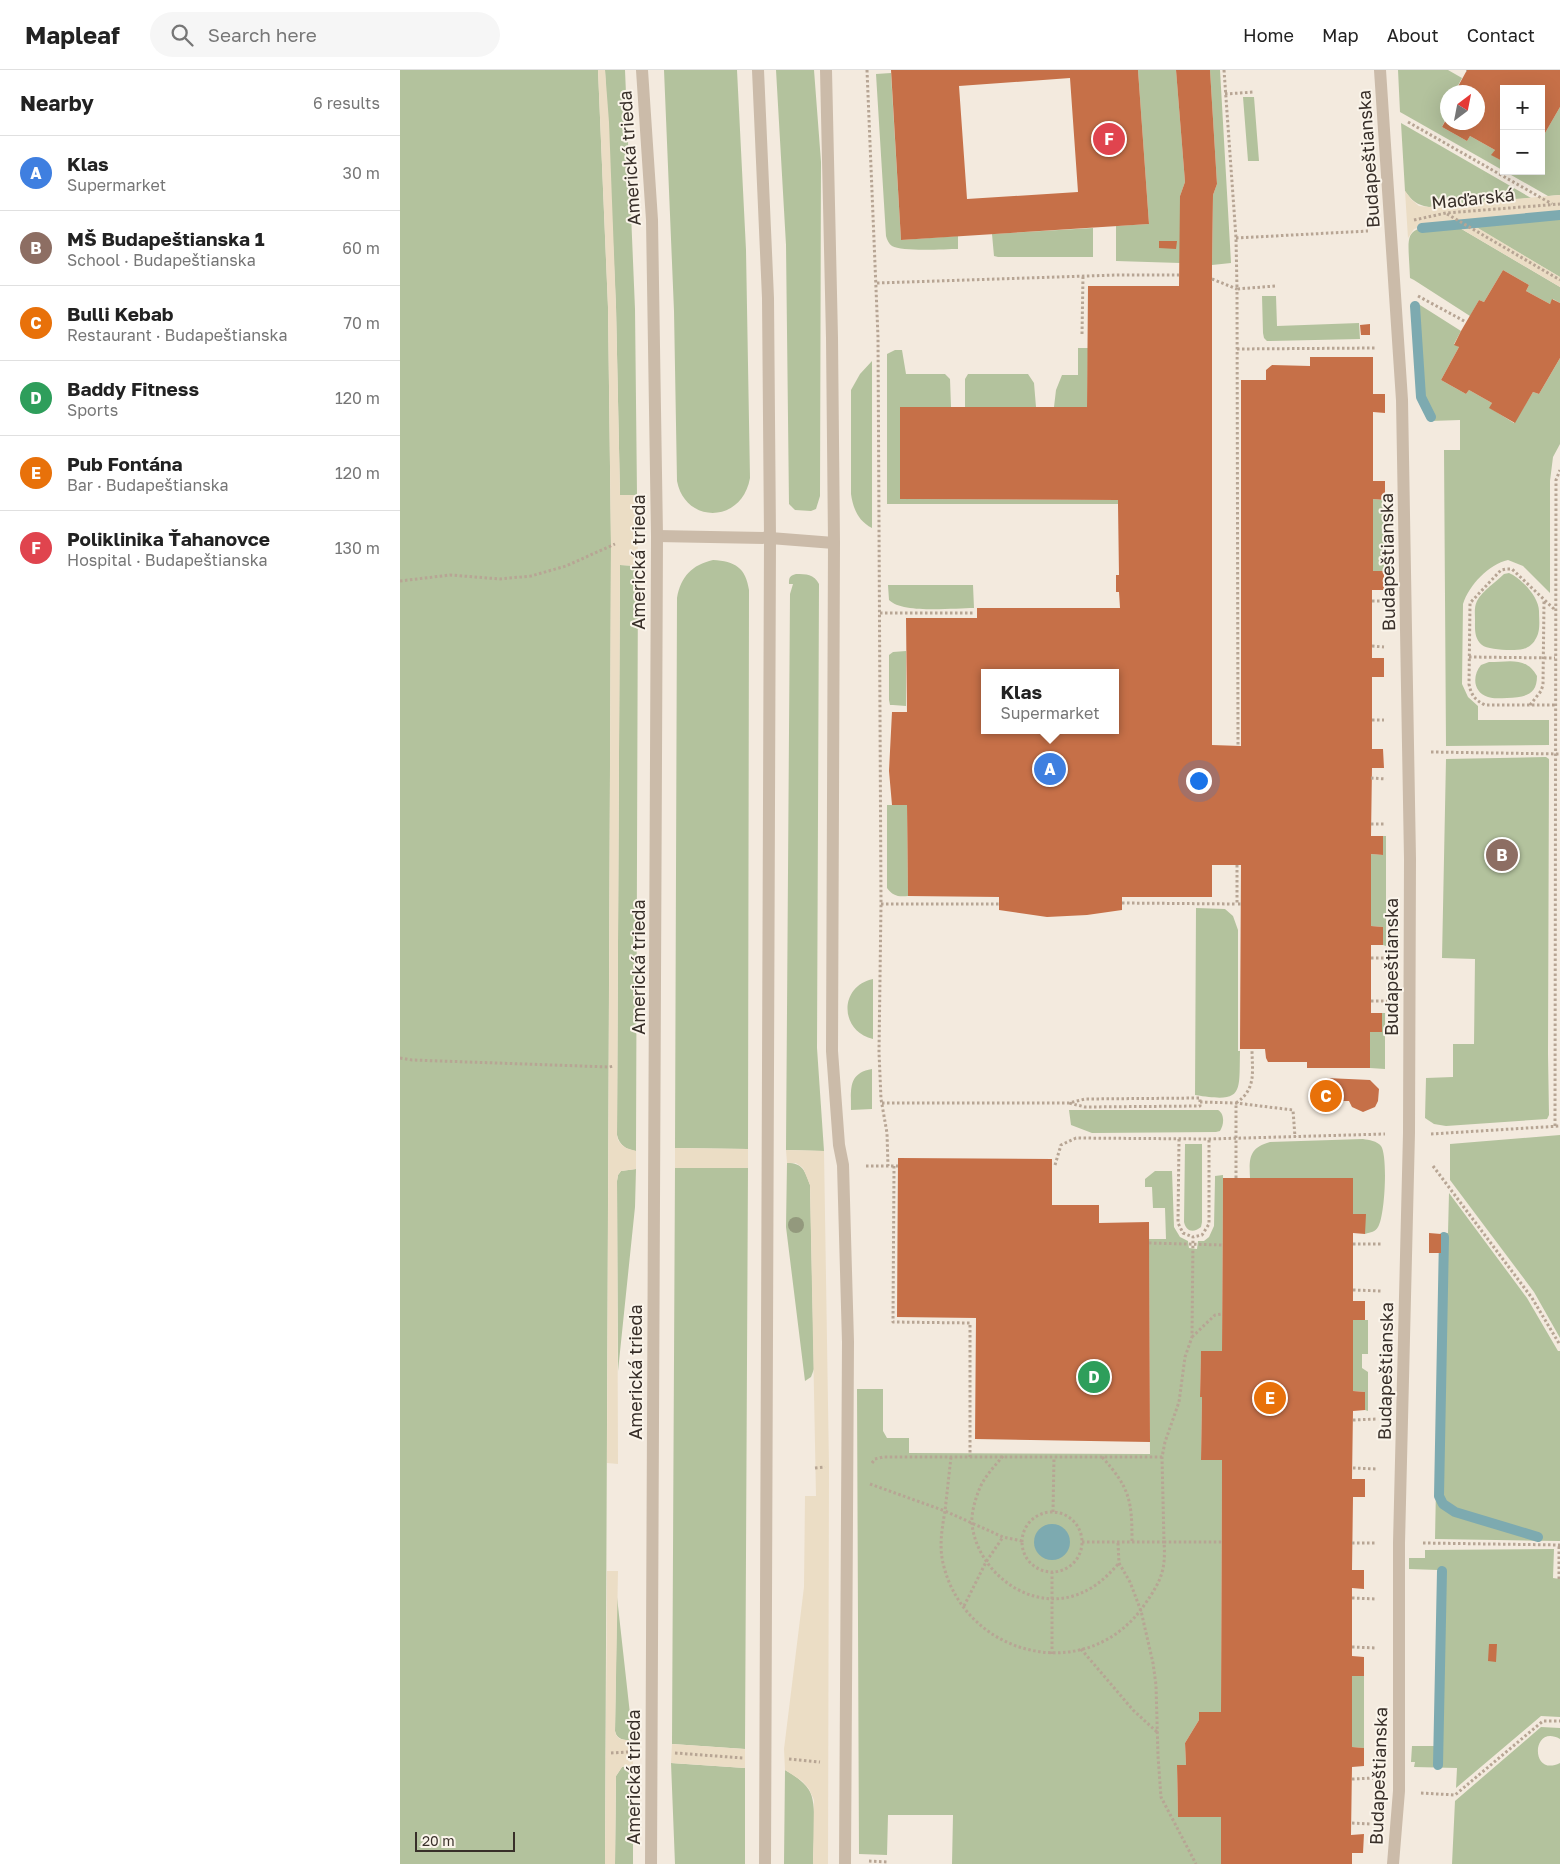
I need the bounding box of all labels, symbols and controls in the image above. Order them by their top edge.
search box [150,12,500,57]
text: Mapleaf [25,20,120,49]
icon: search [168,21,196,49]
text: Search here [208,23,317,46]
text: Home [1243,24,1294,46]
text: Map [1322,24,1359,46]
text: About [1387,24,1439,46]
text: Contact [1467,24,1535,46]
north arrow [1440,85,1485,130]
map controls [1500,85,1545,175]
button: + [1500,85,1545,130]
street label: Budapeštianska [1352,89,1384,229]
text: Nearby [20,90,94,116]
street label: Americká trieda [613,90,645,226]
text: 6 results [313,93,380,113]
pin: F [1093,120,1125,158]
button: − [1500,130,1545,175]
text: Klas [67,152,109,175]
text: A [30,163,42,183]
text: 30 m [343,163,380,183]
text: Supermarket [67,175,166,195]
street label: Maďarská [1430,183,1516,213]
text: MŠ Budapeštianska 1 [67,227,265,250]
text: B [30,238,42,258]
text: 60 m [342,238,380,258]
text: School · Budapeštianska [67,250,256,270]
text: Bulli Kebab [67,302,173,325]
text: C [30,313,42,333]
text: 70 m [343,313,380,333]
text: Restaurant · Budapeštianska [67,325,287,345]
text: Baddy Fitness [67,377,199,400]
text: D [30,388,42,408]
text: 120 m [335,388,380,408]
text: Sports [67,400,118,420]
text: Pub Fontána [67,452,183,475]
text: E [31,463,41,483]
text: 120 m [335,463,380,483]
text: Bar · Budapeštianska [67,475,229,495]
street label: Budapeštianska [1375,493,1399,631]
street label: Americká trieda [627,494,649,630]
text: Poliklinika Ťahanovce [67,527,270,550]
text: F [31,538,41,558]
text: 130 m [335,538,380,558]
text: Hospital · Budapeštianska [67,550,268,570]
popup [981,669,1119,734]
text: Klas [1000,680,1042,703]
text: Supermarket [1000,703,1100,723]
pin: A [1034,750,1066,788]
your location [1186,768,1212,794]
pin: B [1486,836,1518,874]
street label: Budapeštianska [1380,898,1402,1036]
street label: Americká trieda [627,899,649,1035]
pin: C [1310,1077,1342,1115]
street label: Budapeštianska [1373,1302,1397,1440]
street label: Americká trieda [624,1304,646,1440]
pin: D [1078,1358,1110,1396]
pin: E [1254,1379,1286,1417]
street label: Budapeštianska [1365,1707,1391,1845]
street label: Americká trieda [622,1709,644,1845]
scale bar [415,1829,515,1852]
text: 20 m [422,1832,455,1849]

